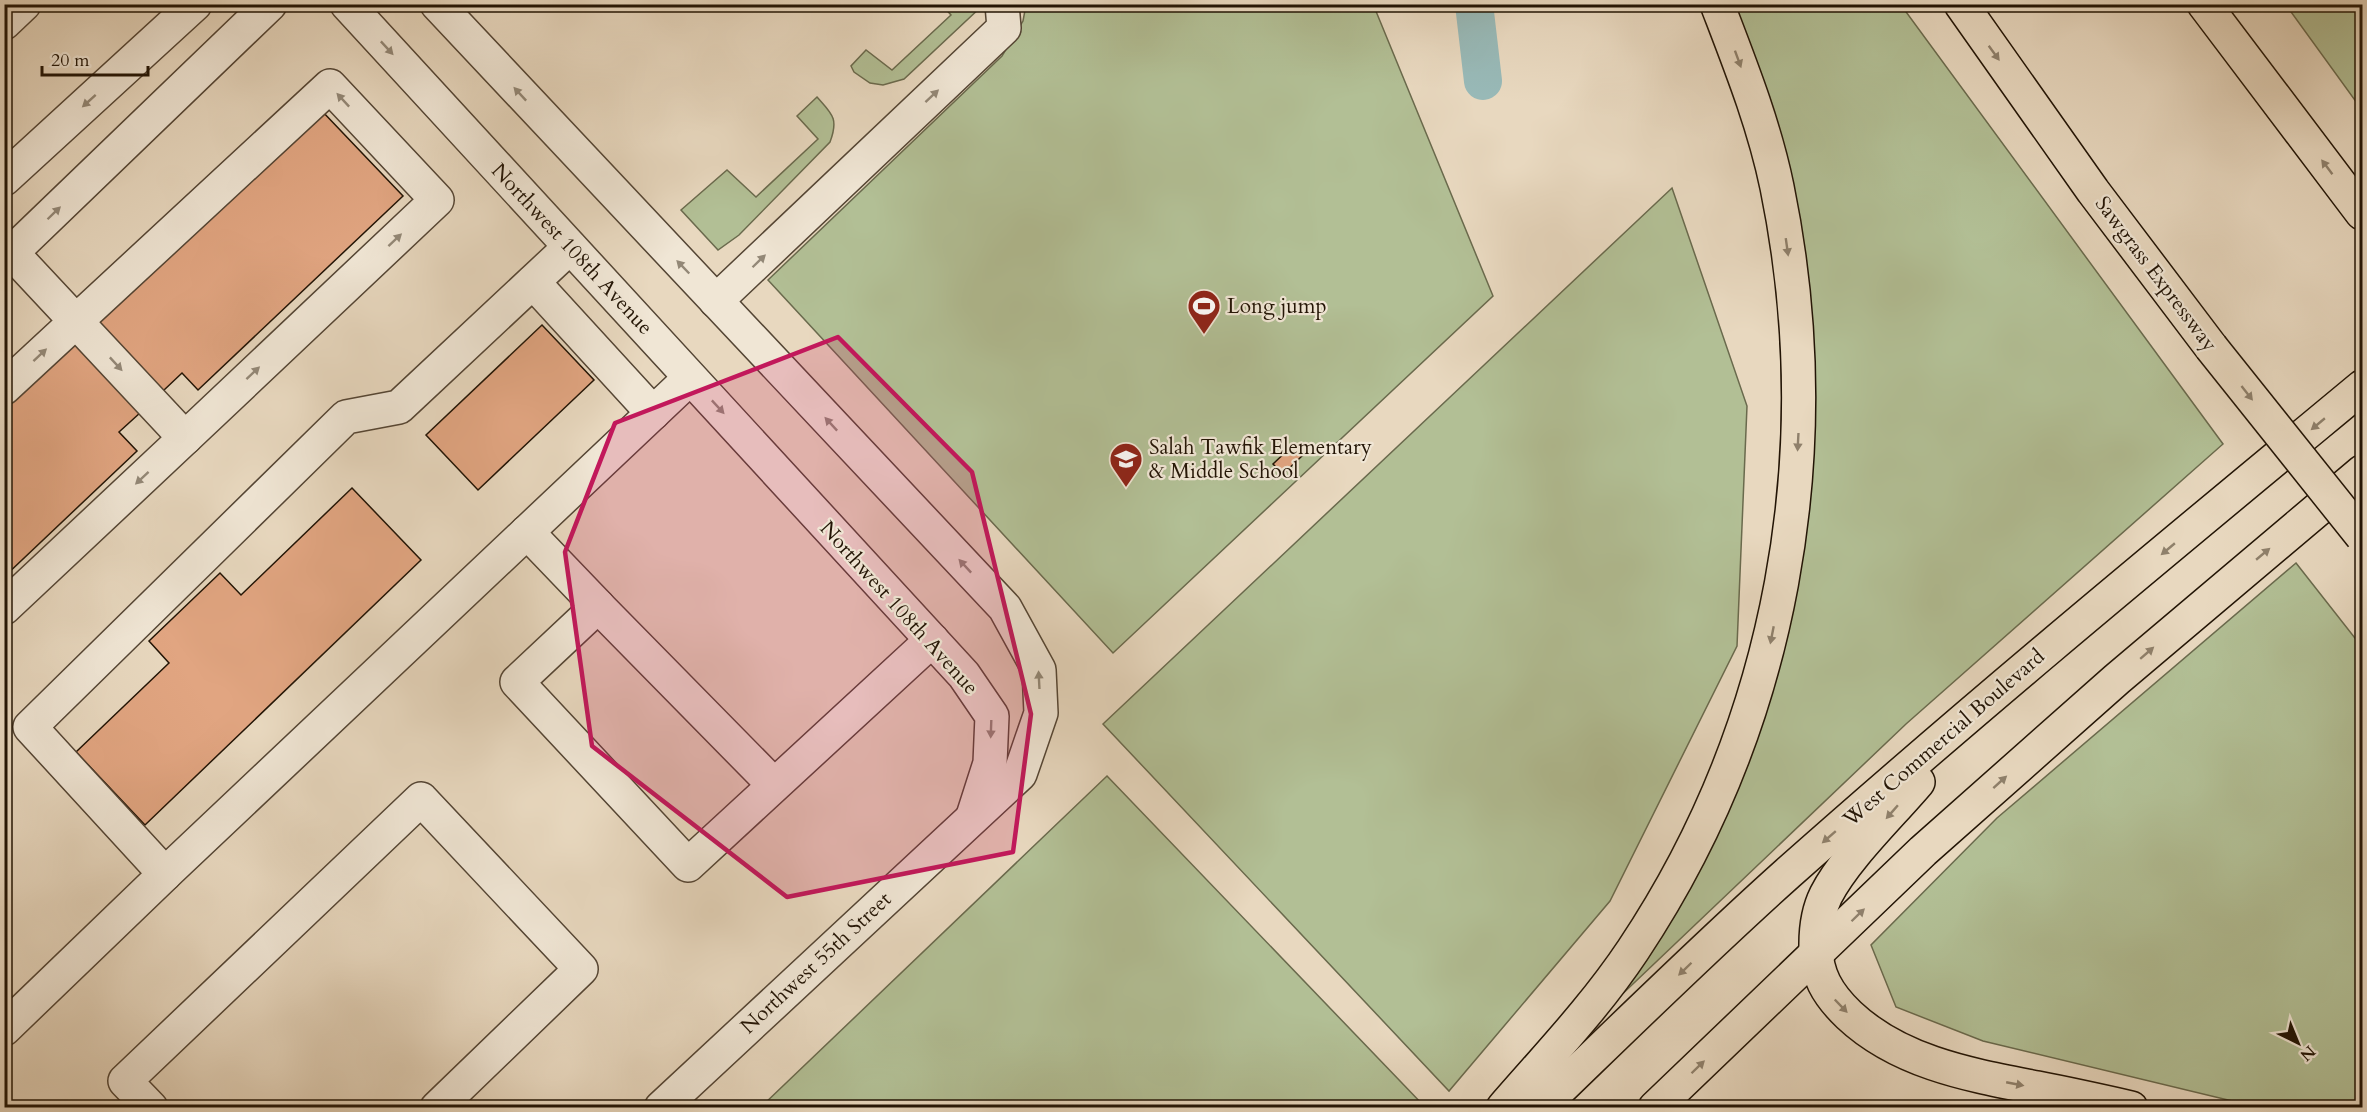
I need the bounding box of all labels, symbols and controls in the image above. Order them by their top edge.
scale bar [42,39,148,77]
one-way arrow [379,40,393,54]
one-way arrow [1988,44,2000,60]
text: 20 m [51,48,90,73]
one-way arrow [1733,50,1743,68]
one-way arrow [513,87,527,102]
one-way arrow [925,89,940,103]
one-way arrow [337,93,351,107]
one-way arrow [82,94,97,108]
street label: Northwest 108th Avenue [485,157,659,341]
one-way arrow [2321,159,2333,175]
street label: Sawgrass Expressway [2088,190,2224,358]
one-way arrow [47,206,61,220]
one-way arrow [387,234,402,247]
one-way arrow [1782,238,1791,257]
one-way arrow [751,254,766,268]
one-way arrow [676,259,690,274]
sports icon: Long jump [1186,288,1222,335]
place label: Long jump [1227,292,1327,321]
one-way arrow [33,348,47,362]
one-way arrow [109,356,123,371]
one-way arrow [246,367,260,381]
one-way arrow [2241,386,2253,401]
one-way arrow [711,400,725,415]
one-way arrow [825,417,839,431]
one-way arrow [2310,417,2325,430]
one-way arrow [1794,432,1803,451]
place label: Salah Tawfik Elementary & Middle School [1149,433,1372,486]
school or university icon: Salah Tawfik Elementary & Middle School [1108,441,1144,488]
one-way arrow [135,471,150,485]
street label: Northwest 108th Avenue [813,515,985,701]
one-way arrow [2160,542,2175,554]
one-way arrow [2255,548,2271,561]
one-way arrow [958,558,972,573]
one-way arrow [1766,625,1776,644]
street label: West Commercial Boulevard [1836,642,2051,834]
one-way arrow [2139,647,2154,660]
one-way arrow [1035,671,1044,690]
one-way arrow [987,719,996,738]
one-way arrow [1993,775,2008,789]
one-way arrow [1885,804,1899,819]
one-way arrow [1822,830,1837,843]
street label: Northwest 55th Street [734,885,898,1041]
one-way arrow [1850,908,1864,922]
one-way arrow [1679,961,1693,975]
one-way arrow [1833,999,1847,1013]
north arrow [2268,1013,2328,1073]
text: N [2295,1040,2320,1066]
one-way arrow [1690,1060,1705,1074]
one-way arrow [2006,1080,2025,1089]

